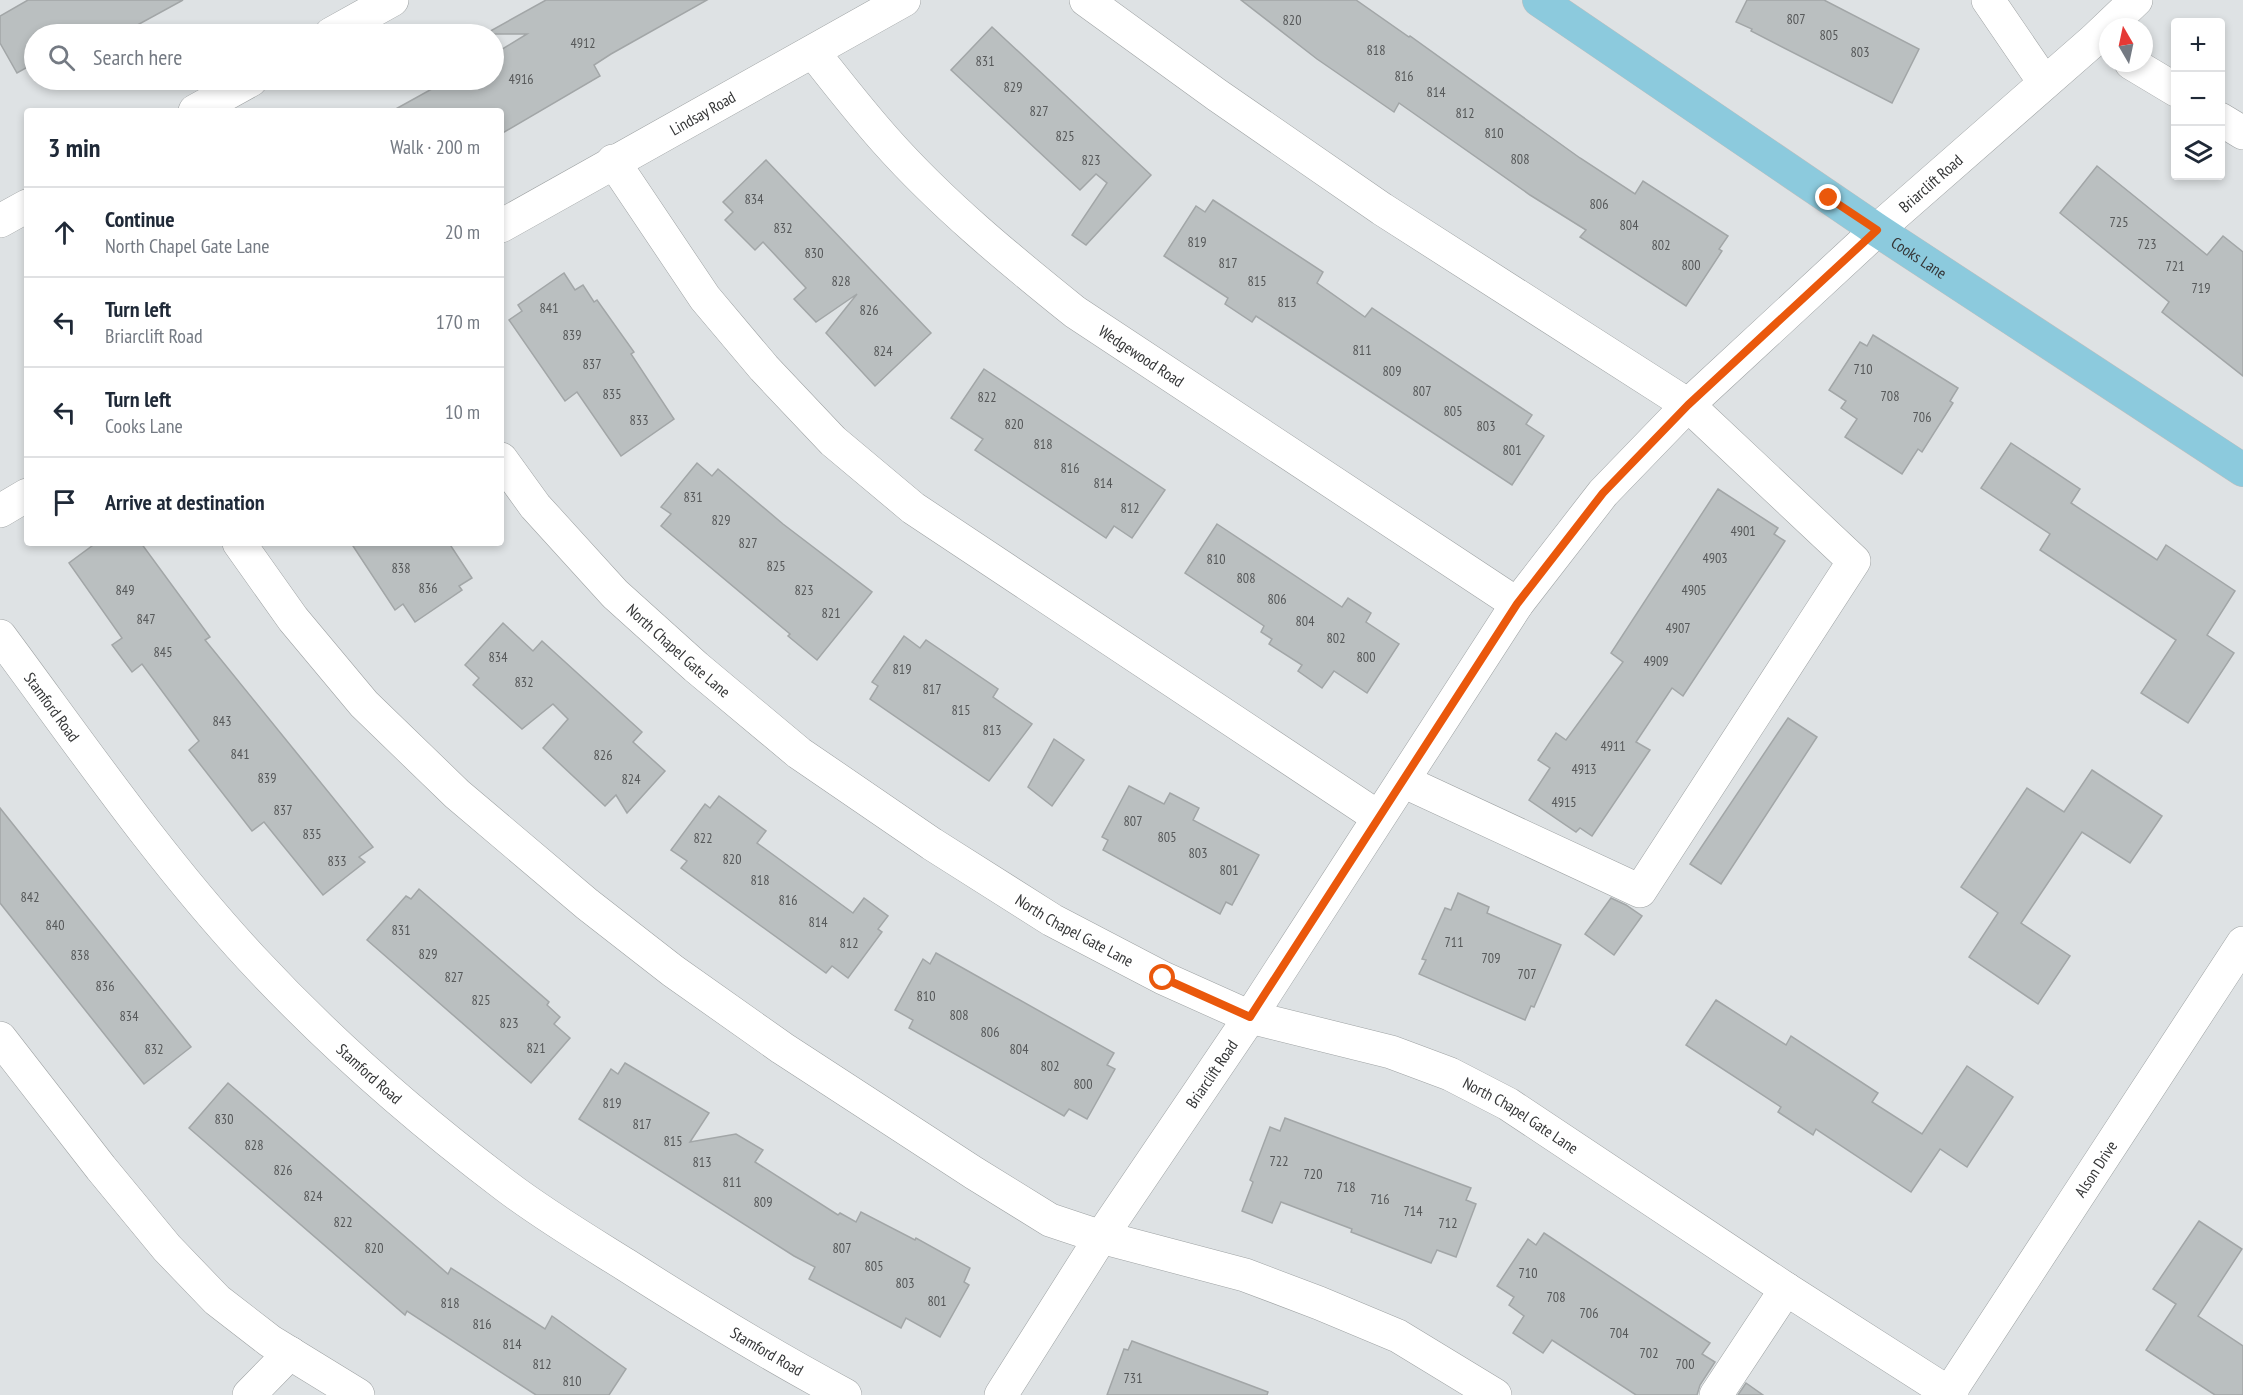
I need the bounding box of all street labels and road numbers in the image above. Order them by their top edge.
street label: Lindsay Road [666,87,739,139]
street label: Briarclift Road [1895,150,1967,216]
street label: Cooks Lane [1887,232,1950,283]
street label: Wedgewood Road [1095,321,1188,391]
street label: North Chapel Gate Lane [623,599,735,702]
street label: Stamford Road [20,668,84,746]
street label: North Chapel Gate Lane [1012,889,1137,971]
street label: Briarclift Road [1181,1036,1242,1112]
street label: Stamford Road [332,1039,406,1108]
street label: North Chapel Gate Lane [1460,1072,1582,1158]
street label: Alson Drive [2070,1137,2121,1201]
street label: Stamford Road [727,1322,807,1380]

